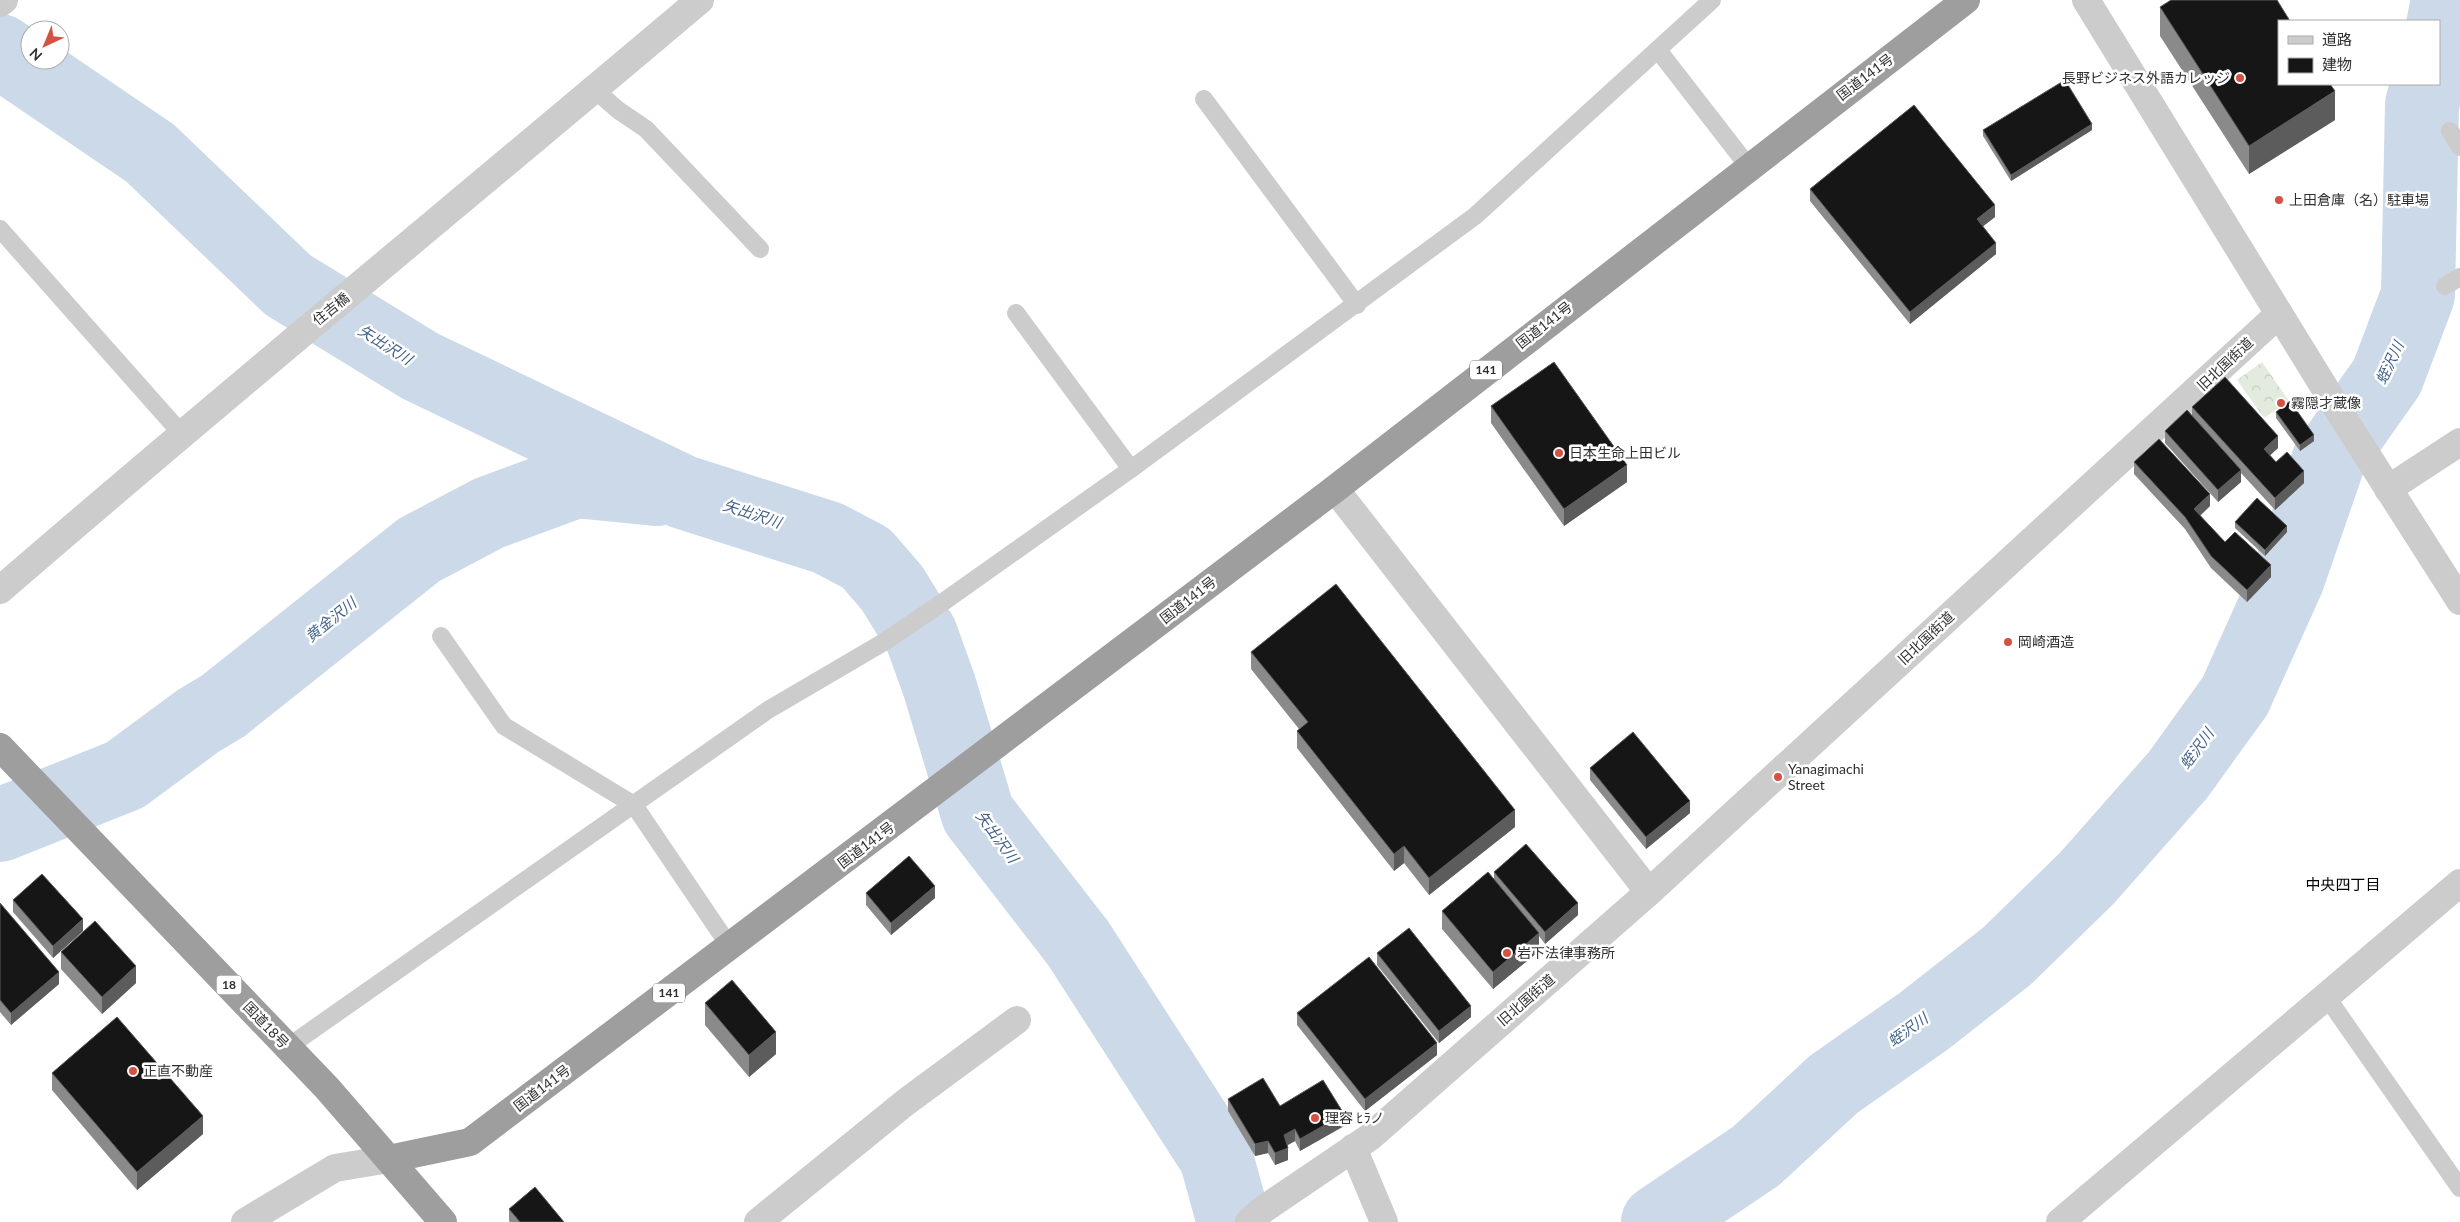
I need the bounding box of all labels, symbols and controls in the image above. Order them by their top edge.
north arrow [20,20,70,70]
legend [2278,20,2440,85]
text: 道路 [2322,30,2352,48]
text: N [26,45,45,65]
street label: 国道141号 [1833,50,1896,103]
text: 建物 [2322,55,2352,73]
place label: 長野ビジネス外語カレッジ [2062,69,2230,86]
marker: 長野ビジネス外語カレッジ [2234,72,2246,84]
place label: 上田倉庫（名）駐車場 [2289,191,2429,208]
marker: 上田倉庫（名）駐車場 [2273,194,2285,206]
street label: 住吉橋 [309,289,352,328]
street label: 国道141号 [1512,297,1575,352]
water label: 矢出沢川 [355,321,417,369]
street label: 旧北国街道 [2193,334,2256,394]
water label: 蛭沢川 [2371,337,2408,387]
road number: 141 [1470,360,1502,380]
place label: 霧隠才蔵像 [2291,394,2361,411]
marker: 霧隠才蔵像 [2275,397,2287,409]
place label: 日本生命上田ビル [1569,444,1681,461]
marker: 日本生命上田ビル [1553,447,1565,459]
water label: 矢出沢川 [721,495,786,531]
street label: 国道141号 [1156,572,1219,627]
water label: 黄金沢川 [301,592,361,645]
street label: 旧北国街道 [1894,608,1957,668]
place label: 岡崎酒造 [2018,633,2074,650]
marker: 岡崎酒造 [2002,636,2014,648]
water label: 蛭沢川 [2176,723,2218,772]
place label: Yanagimachi Street [1788,760,1864,793]
marker: Yanagimachi Street [1772,771,1784,783]
water label: 矢出沢川 [973,807,1024,868]
street label: 国道141号 [834,818,897,871]
district label: 中央四丁目 [2305,875,2381,893]
place label: 岩下法律事務所 [1517,944,1615,961]
marker: 岩下法律事務所 [1501,947,1513,959]
street label: 旧北国街道 [1494,970,1558,1029]
road number: 18 [216,976,242,994]
road number: 141 [653,984,685,1002]
street label: 国道18号 [240,998,293,1052]
water label: 蛭沢川 [1884,1008,1933,1050]
street label: 国道141号 [510,1061,573,1114]
place label: 正直不動産 [143,1062,213,1079]
marker: 正直不動産 [127,1065,139,1077]
place label: 理容 ﾋﾗノ [1325,1109,1385,1126]
marker: 理容 ﾋﾗノ [1309,1112,1321,1124]

